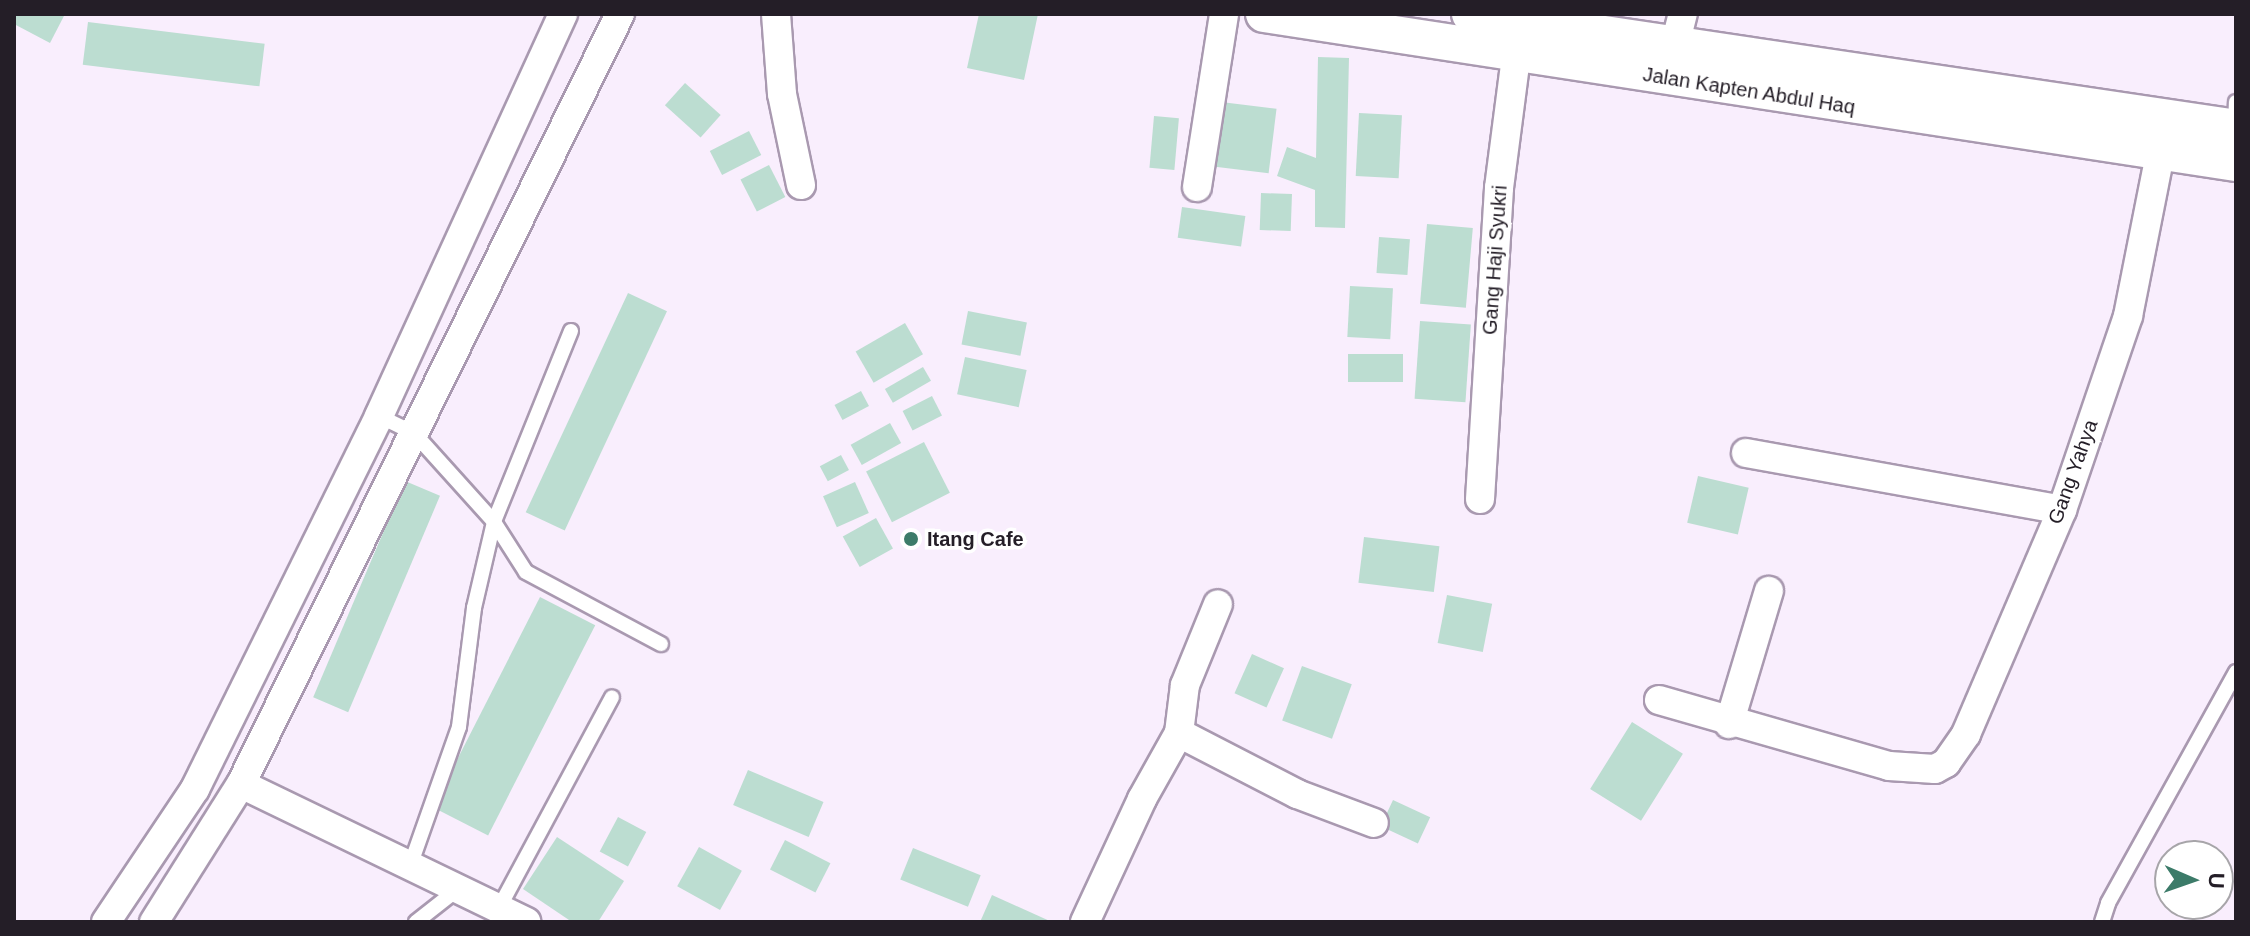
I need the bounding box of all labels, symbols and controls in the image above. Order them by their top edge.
street label: Jalan Kapten Abdul Haq [1641,62,1857,120]
street label: Gang Haji Syukri [1478,184,1512,336]
street label: Gang Yahya [2043,416,2103,528]
place label: Itang Cafe [927,527,1024,551]
marker: Itang Cafe [902,530,920,548]
north arrow [2154,840,2234,920]
text: U [2204,872,2229,889]

